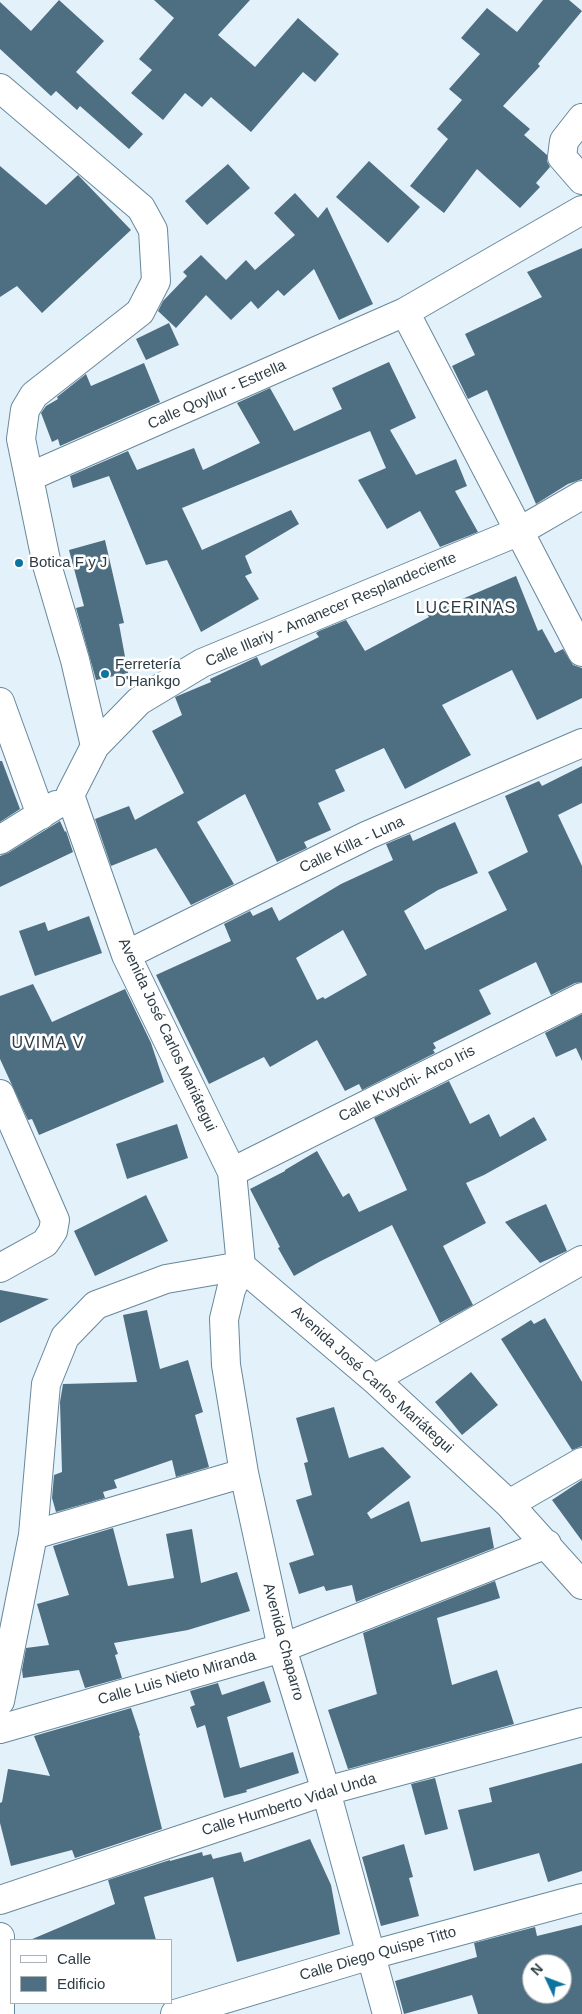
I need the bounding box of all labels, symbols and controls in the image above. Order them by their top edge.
street label: Calle Qoyllur - Estrella [145,356,289,434]
street label: Calle Illariy - Amanecer Resplandeciente [203,549,459,671]
place label: Botica F y J [29,554,107,572]
marker: Botica F y J [13,557,25,569]
district label: LUCERINAS [415,599,517,619]
place label: Ferretería D'Hankgo [115,656,181,691]
marker: Ferretería D'Hankgo [99,668,111,680]
street label: Calle Killa - Luna [297,813,407,877]
street label: Avenida José Carlos Mariátegui [114,935,220,1135]
district label: UVIMA V [11,1034,85,1054]
street label: Calle K'uychi- Arco Iris [336,1042,478,1126]
street label: Avenida José Carlos Mariátegui [287,1303,457,1457]
street label: Avenida Chaparro [259,1581,307,1703]
street label: Calle Luis Nieto Miranda [96,1647,258,1709]
street label: Calle Humberto Vidal Unda [200,1770,378,1840]
street label: Calle Diego Quispe Titto [298,1923,458,1985]
legend [10,1939,172,2004]
text: Calle [57,1950,91,1967]
north arrow [522,1954,572,2004]
text: N [527,1960,546,1979]
text: Edificio [57,1975,105,1992]

